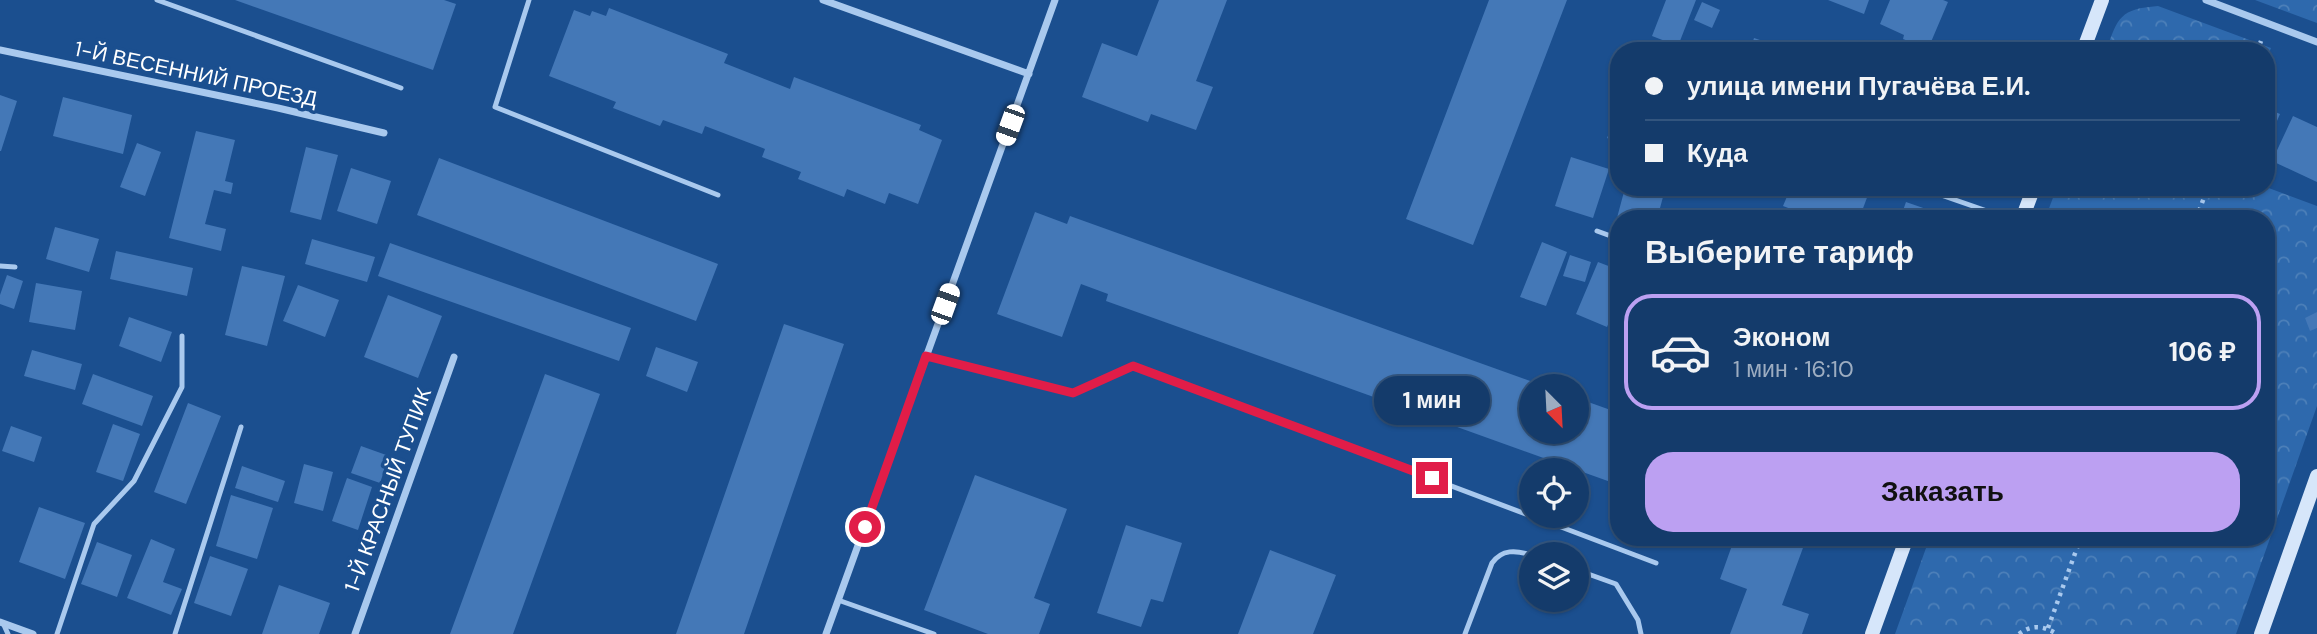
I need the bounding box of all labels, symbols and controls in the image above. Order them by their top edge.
street label: 1-Й ВЕСЕННИЙ ПРОЕЗД [72,35,320,113]
text: улица имени Пугачёва Е.И. [1687,69,2031,103]
car [993,102,1028,148]
text: Куда [1687,136,1748,170]
text: Выберите тариф [1645,231,1914,273]
car [928,281,963,327]
text: Эконом [1733,320,1831,354]
icon: car [1649,321,1712,384]
text: 106 ₽ [2169,335,2236,369]
text: 1 мин · 16:10 [1733,354,1854,384]
north arrow [1519,374,1589,444]
map controls [1519,374,1589,612]
callout: 1 мин [1374,377,1490,426]
street label: 1-Й КРАСНЫЙ ТУПИК [338,383,438,596]
text: 1 мин [1403,385,1461,415]
button: Заказать [1645,452,2240,532]
button: locate [1519,458,1589,528]
route end [1416,462,1448,494]
route start [849,511,881,543]
button: layers [1519,542,1589,612]

